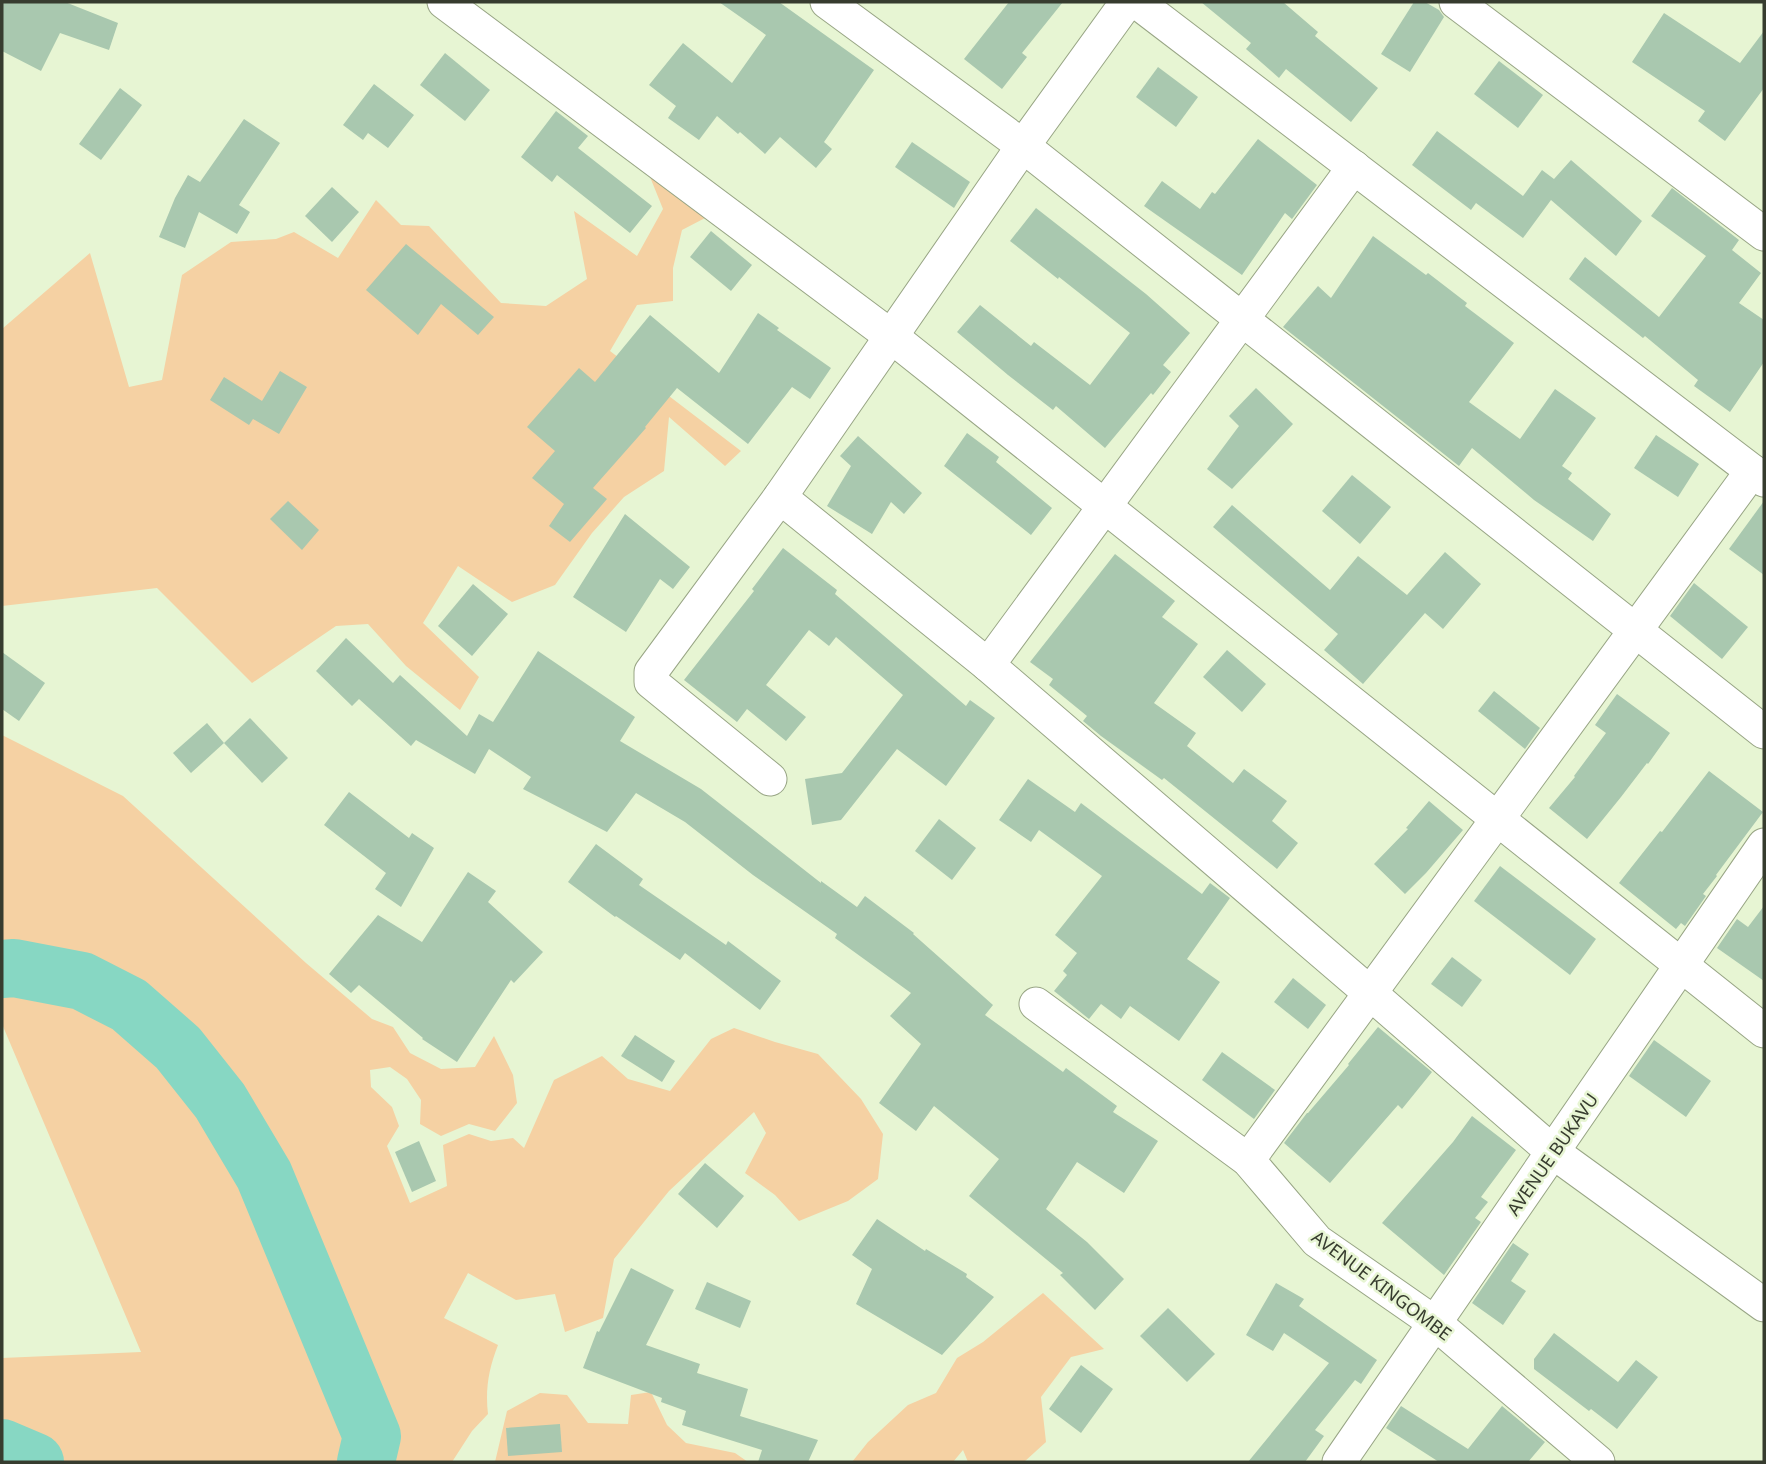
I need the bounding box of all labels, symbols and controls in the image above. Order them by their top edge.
street label: AVENUE BUKAVU [1501,1088,1603,1220]
street label: AVENUE KINGOMBE [1307,1224,1457,1346]

